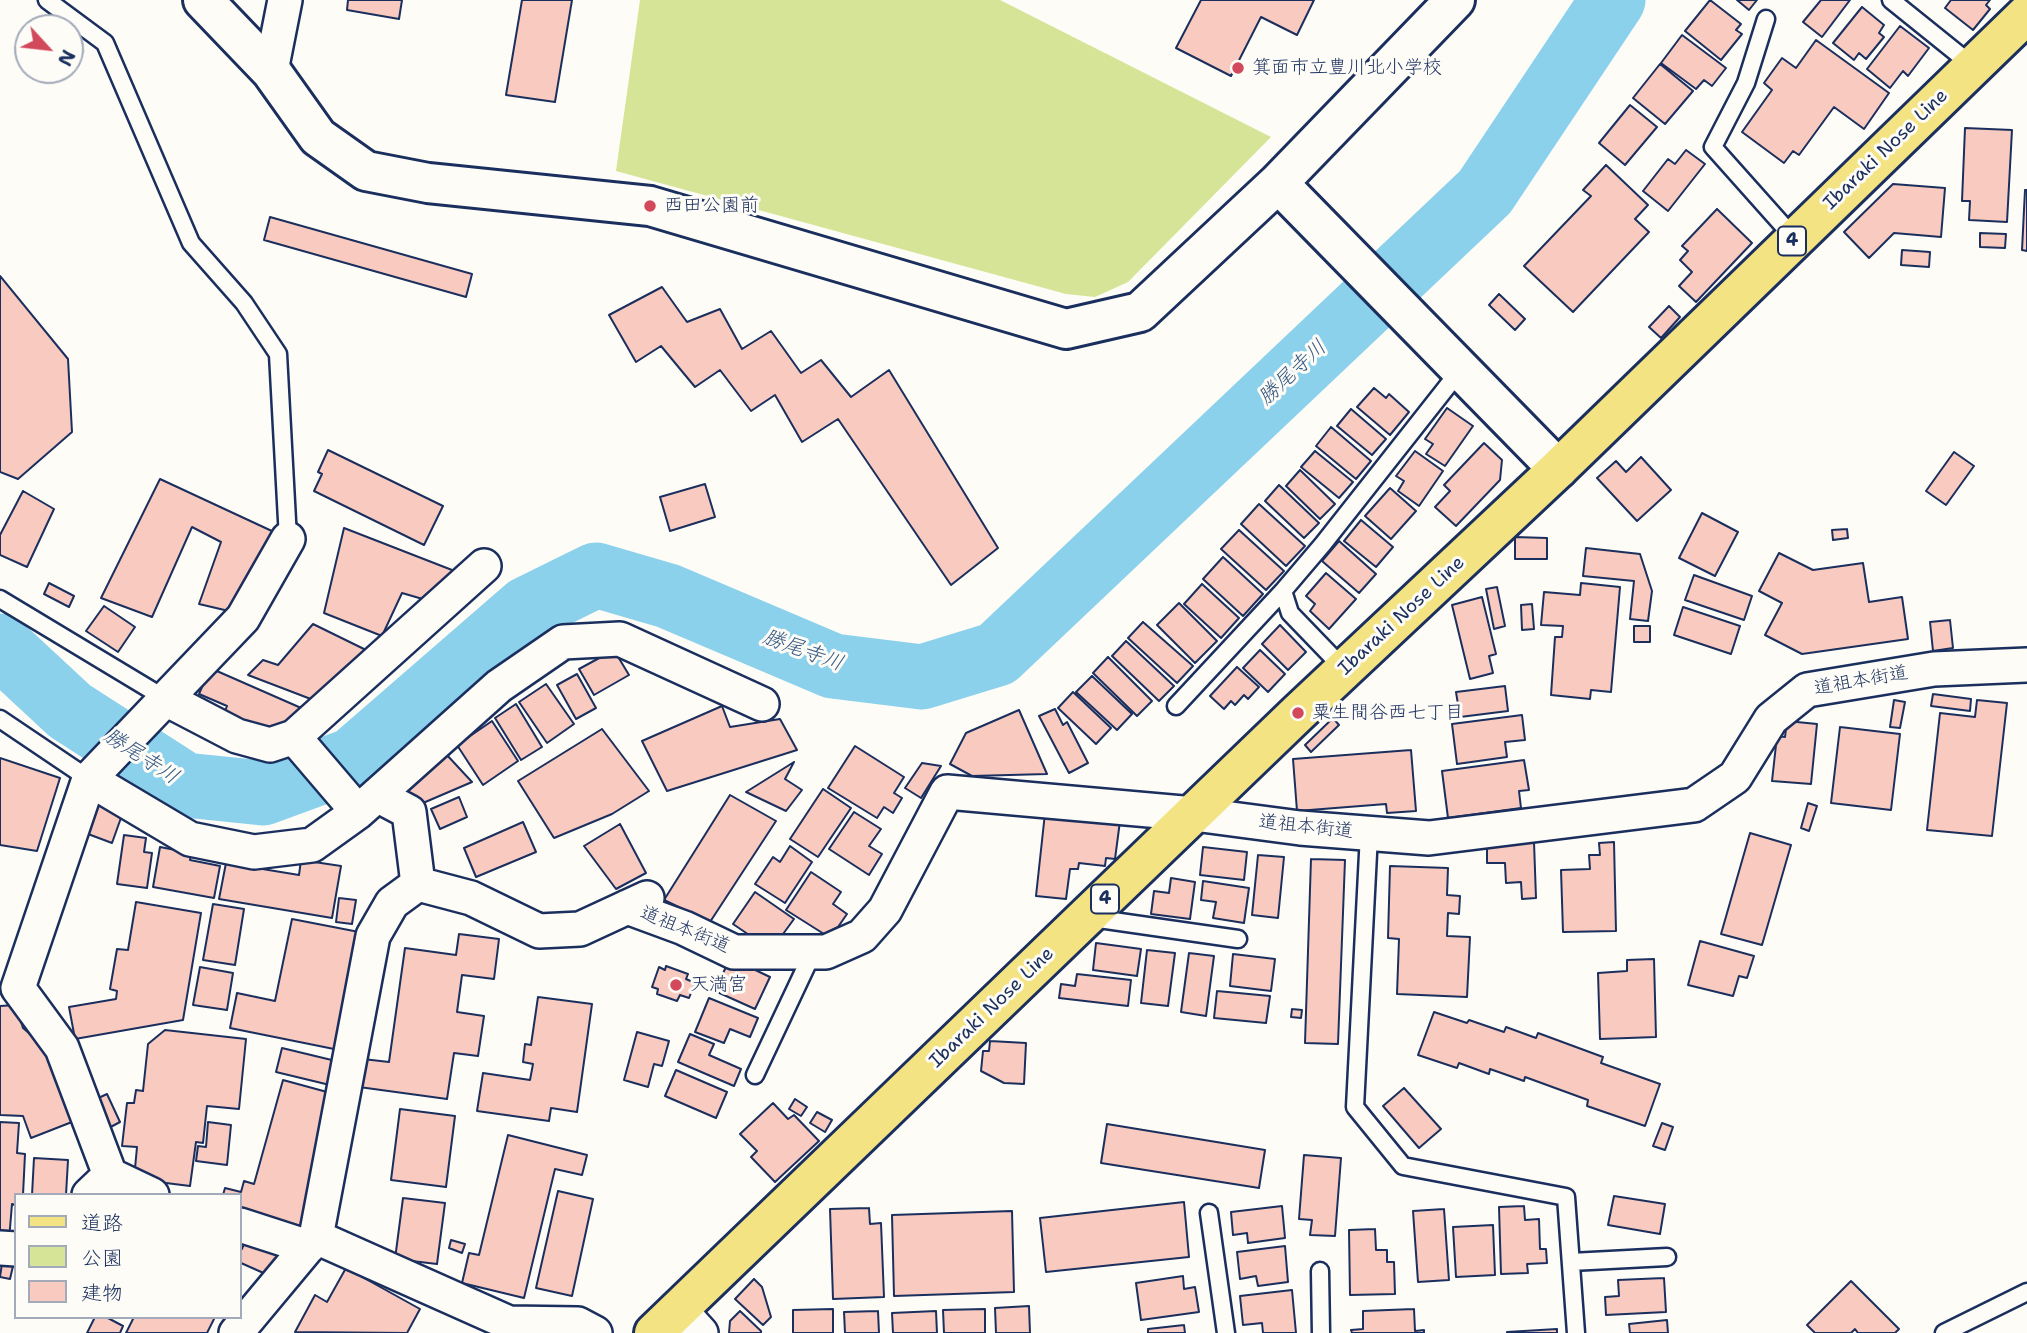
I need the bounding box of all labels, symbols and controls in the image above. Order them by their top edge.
north arrow [14,14,84,84]
text: N [52,45,81,70]
place label: 箕面市立豊川北小学校 [1252,57,1442,79]
marker: 箕面市立豊川北小学校 [1230,60,1246,76]
street label: Ibaraki Nose Line [1819,85,1953,215]
place label: 西田公園前 [664,195,759,217]
marker: 西田公園前 [642,198,658,214]
road number: 4 [1778,227,1806,256]
water label: 勝尾寺川 [1254,335,1332,411]
street label: Ibaraki Nose Line [1334,552,1470,680]
water label: 勝尾寺川 [759,625,847,677]
street label: 道祖本街道 [1812,662,1910,700]
place label: 粟生間谷西七丁目 [1312,702,1464,724]
marker: 粟生間谷西七丁目 [1290,705,1306,721]
water label: 勝尾寺川 [99,724,183,790]
street label: 道祖本街道 [1258,811,1354,843]
road number: 4 [1091,884,1119,914]
street label: 道祖本街道 [637,902,733,958]
street label: Ibaraki Nose Line [925,943,1059,1073]
place label: 天満宮 [690,974,747,996]
marker: 天満宮 [668,977,684,993]
legend [14,1193,242,1319]
text: 道路 [81,1209,123,1237]
text: 公園 [81,1244,123,1272]
text: 建物 [81,1279,123,1307]

